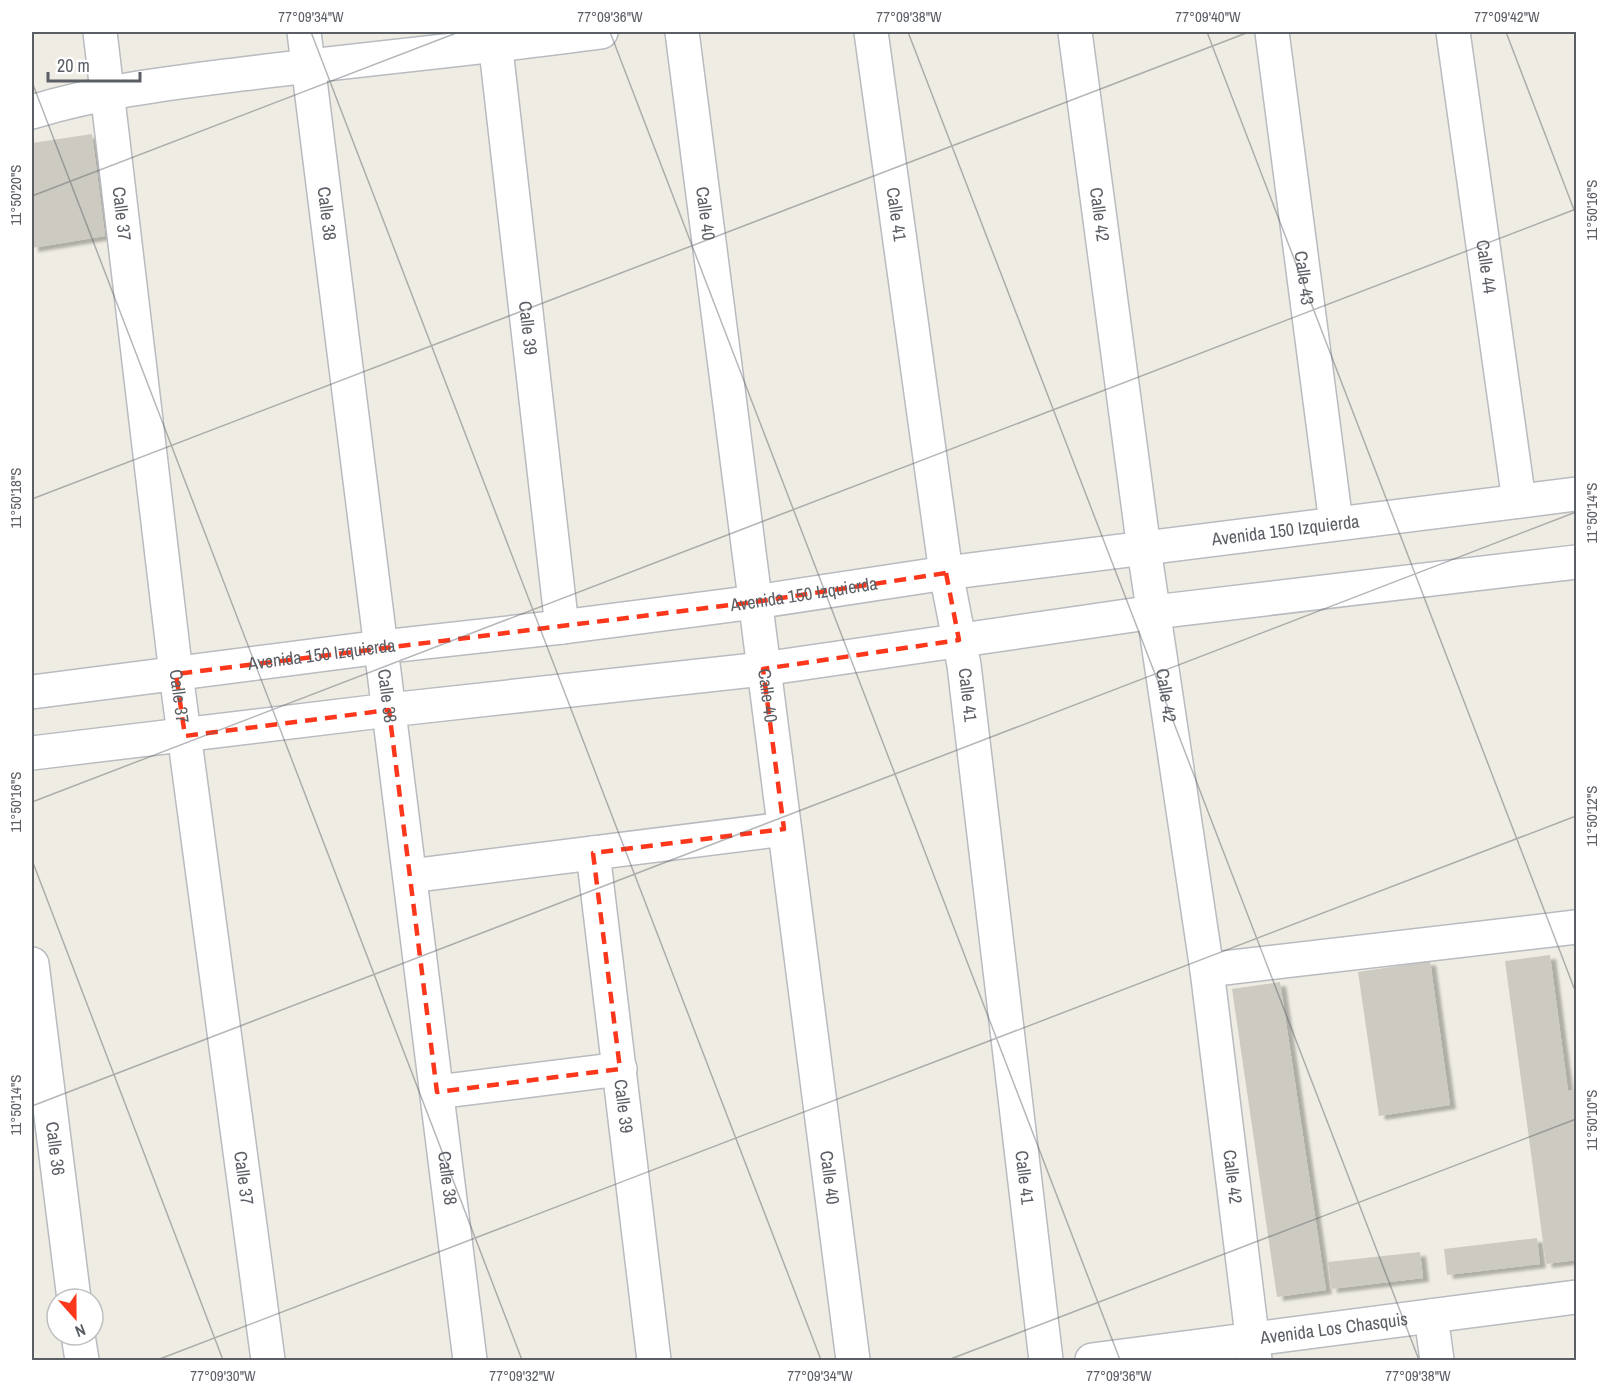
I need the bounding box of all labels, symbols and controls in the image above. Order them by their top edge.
text: 77°09'34"W [278,6,344,27]
text: 77°09'36"W [577,6,643,27]
text: 77°09'38"W [876,6,942,27]
text: 77°09'40"W [1175,6,1241,27]
text: 77°09'42"W [1474,6,1540,27]
scale bar [48,45,140,83]
text: 20 m [57,53,90,78]
text: 11°50'20"S [5,164,26,226]
text: 11°50'16"S [1581,179,1602,241]
street label: Calle 37 [106,185,138,242]
street label: Calle 38 [311,185,343,242]
street label: Calle 40 [690,185,722,242]
street label: Calle 41 [881,186,913,244]
street label: Calle 42 [1084,186,1116,243]
street label: Calle 44 [1470,238,1503,295]
street label: Calle 43 [1289,249,1320,306]
street label: Calle 39 [513,300,544,356]
text: 11°50'18"S [5,467,26,529]
text: 11°50'14"S [1581,482,1602,544]
street label: Avenida 150 Izquierda [1209,508,1361,552]
street label: Avenida 150 Izquierda [728,571,879,617]
street label: Avenida 150 Izquierda [245,633,397,676]
street label: Calle 41 [952,666,984,724]
street label: Calle 38 [372,667,403,724]
street label: Calle 40 [752,667,784,724]
street label: Calle 42 [1150,667,1183,724]
street label: Calle 37 [163,668,195,725]
text: 11°50'16"S [5,771,26,833]
text: 11°50'12"S [1581,785,1602,847]
text: 11°50'14"S [5,1074,26,1136]
street label: Calle 39 [608,1078,640,1135]
text: 11°50'10"S [1581,1089,1602,1151]
street label: Calle 36 [40,1120,71,1177]
street label: Calle 42 [1217,1148,1249,1205]
street label: Calle 37 [228,1149,260,1206]
street label: Calle 40 [814,1149,846,1206]
street label: Calle 41 [1009,1149,1041,1207]
street label: Calle 38 [432,1150,464,1206]
north arrow [45,1287,105,1347]
street label: Avenida Los Chasquis [1258,1306,1409,1350]
text: N [72,1319,89,1343]
text: 77°09'30"W [190,1365,256,1386]
text: 77°09'32"W [489,1365,555,1386]
text: 77°09'34"W [787,1365,853,1386]
text: 77°09'36"W [1086,1365,1152,1386]
text: 77°09'38"W [1385,1365,1451,1386]

